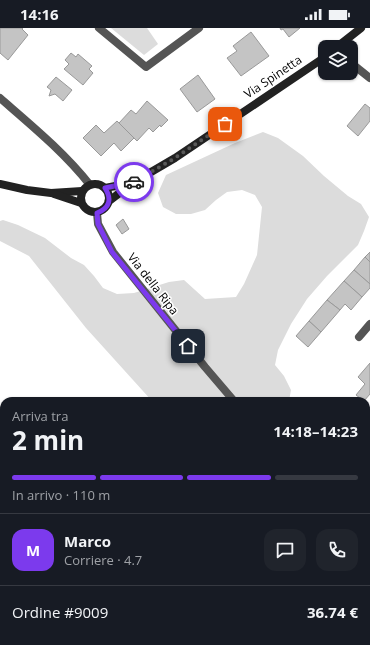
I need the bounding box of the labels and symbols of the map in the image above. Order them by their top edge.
street label: Via Spinetta [241,51,305,102]
pin [208,107,242,141]
courier [114,162,154,202]
street label: Via della Ripa [124,249,183,318]
pin [171,329,205,363]

